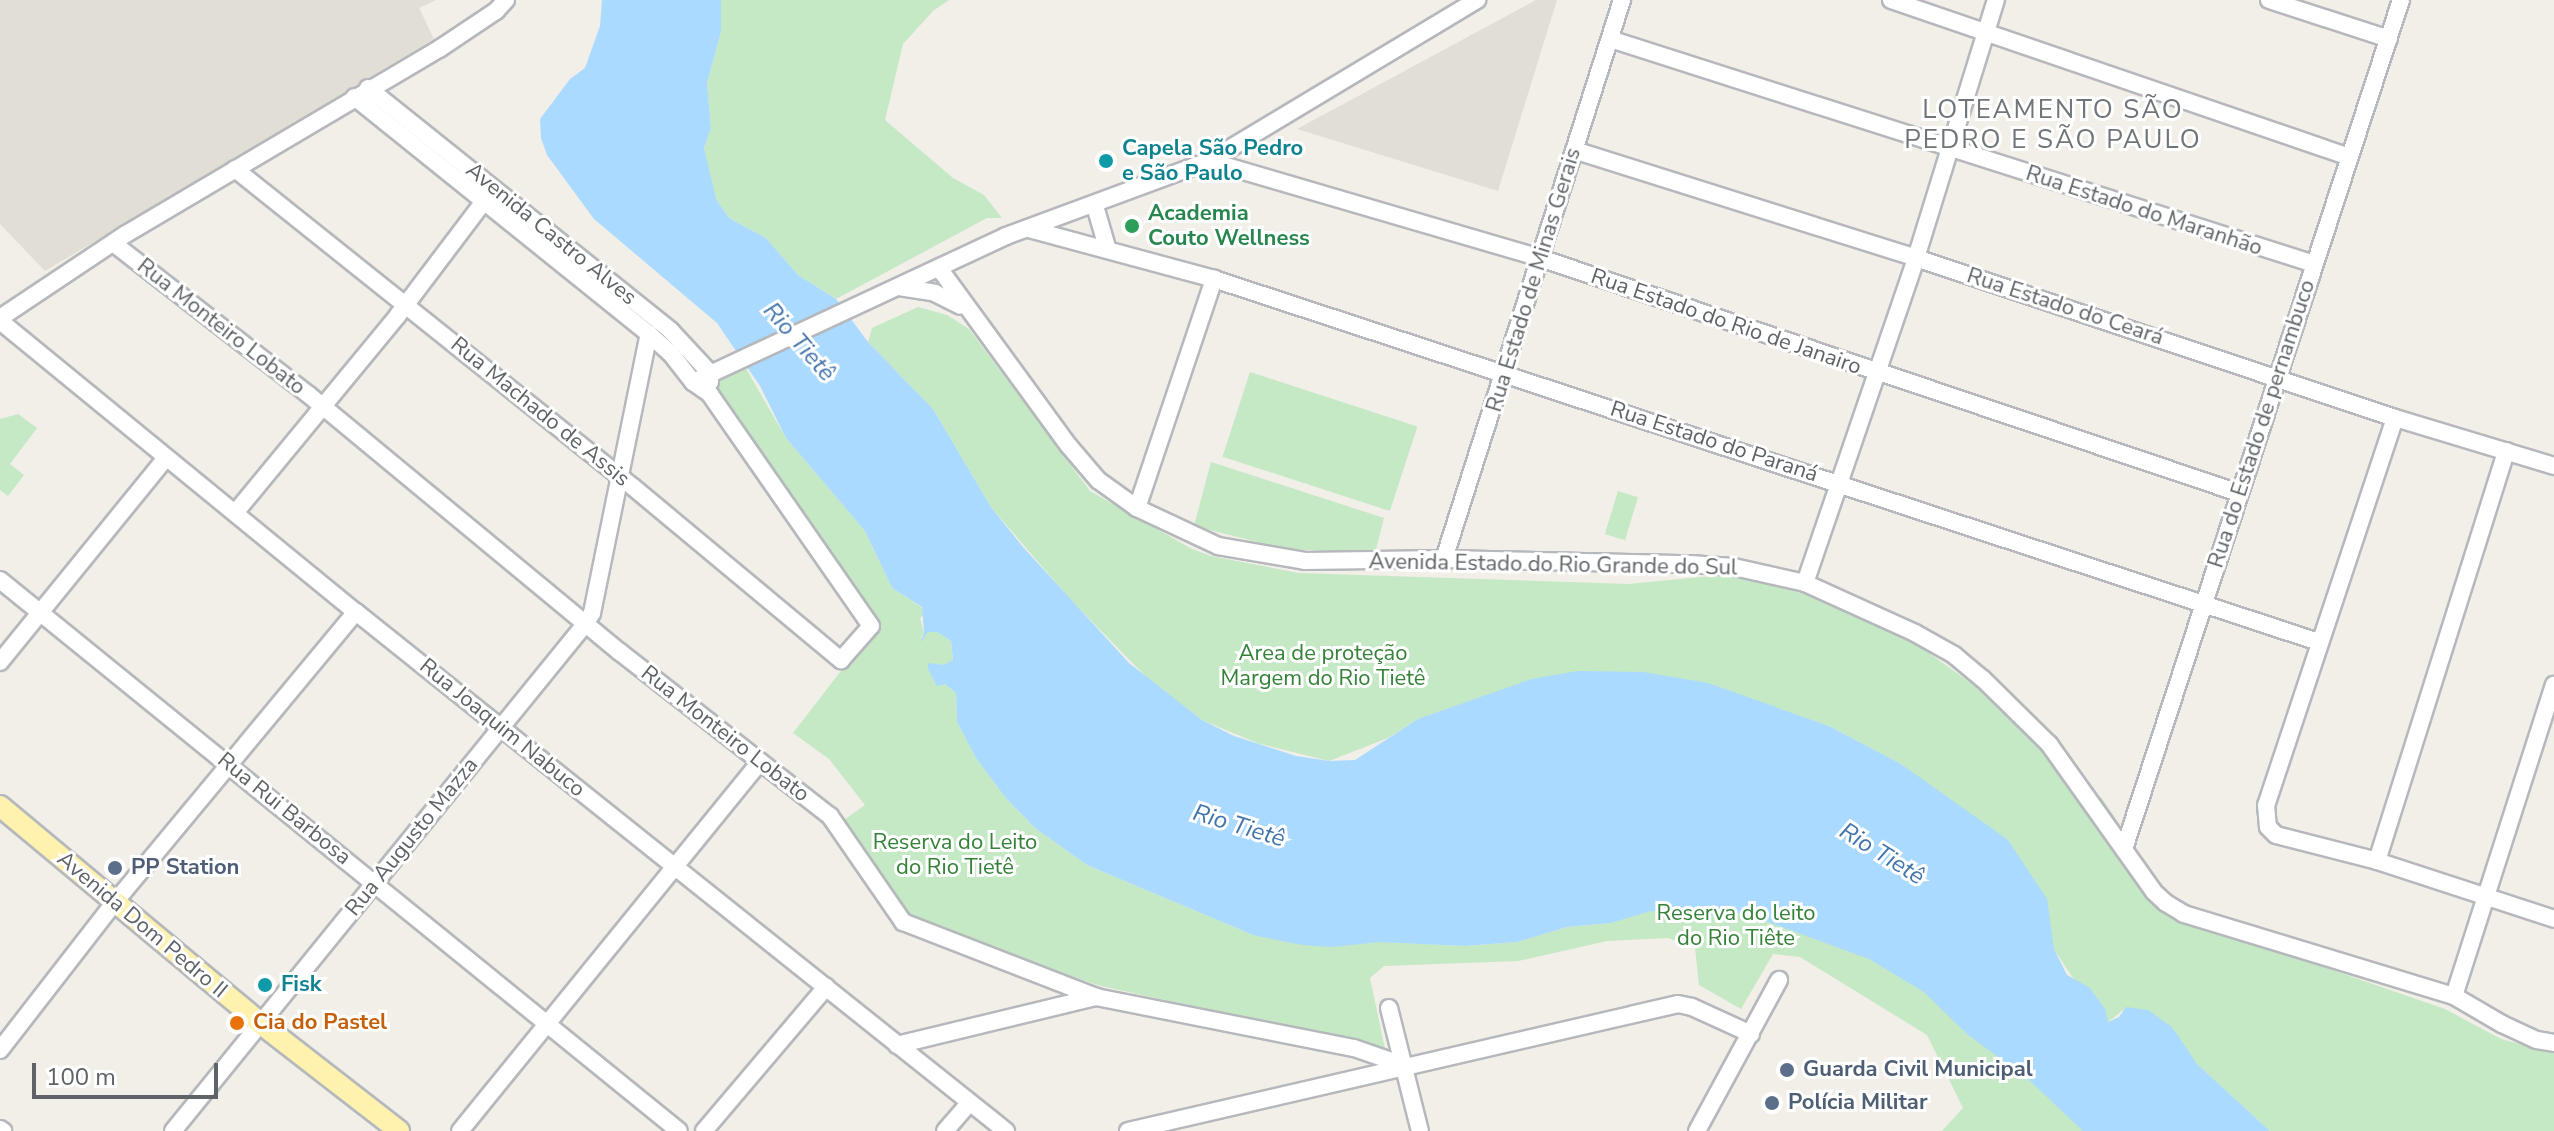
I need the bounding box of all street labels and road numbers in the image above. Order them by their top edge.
street label: Rua Estado de Minas Gerais [1481,145,1587,415]
street label: Avenida Castro Alves [460,157,642,311]
street label: Rua Estado do Maranhão [2022,160,2266,262]
street label: Rua Monteiro Lobato [132,253,310,401]
street label: Rua Estado do Rio de Janairo [1587,263,1865,381]
street label: Rua Estado do Ceará [1963,263,2167,351]
street label: Rua do Estado de pernambuco [2203,277,2321,571]
street label: Rua Machado de Assis [445,332,635,492]
street label: Rua Estado do Paraná [1607,396,1821,488]
street label: Avenida Estado do Rio Grande do Sul [1368,549,1738,581]
street label: Rua Joaquim Nabuco [414,653,590,803]
street label: Rua Monteiro Lobato [636,660,814,808]
street label: Rua Rui Barbosa [212,747,356,871]
street label: Rua Augusto Mazza [340,752,484,922]
street label: Avenida Dom Pedro II [52,846,232,1004]

